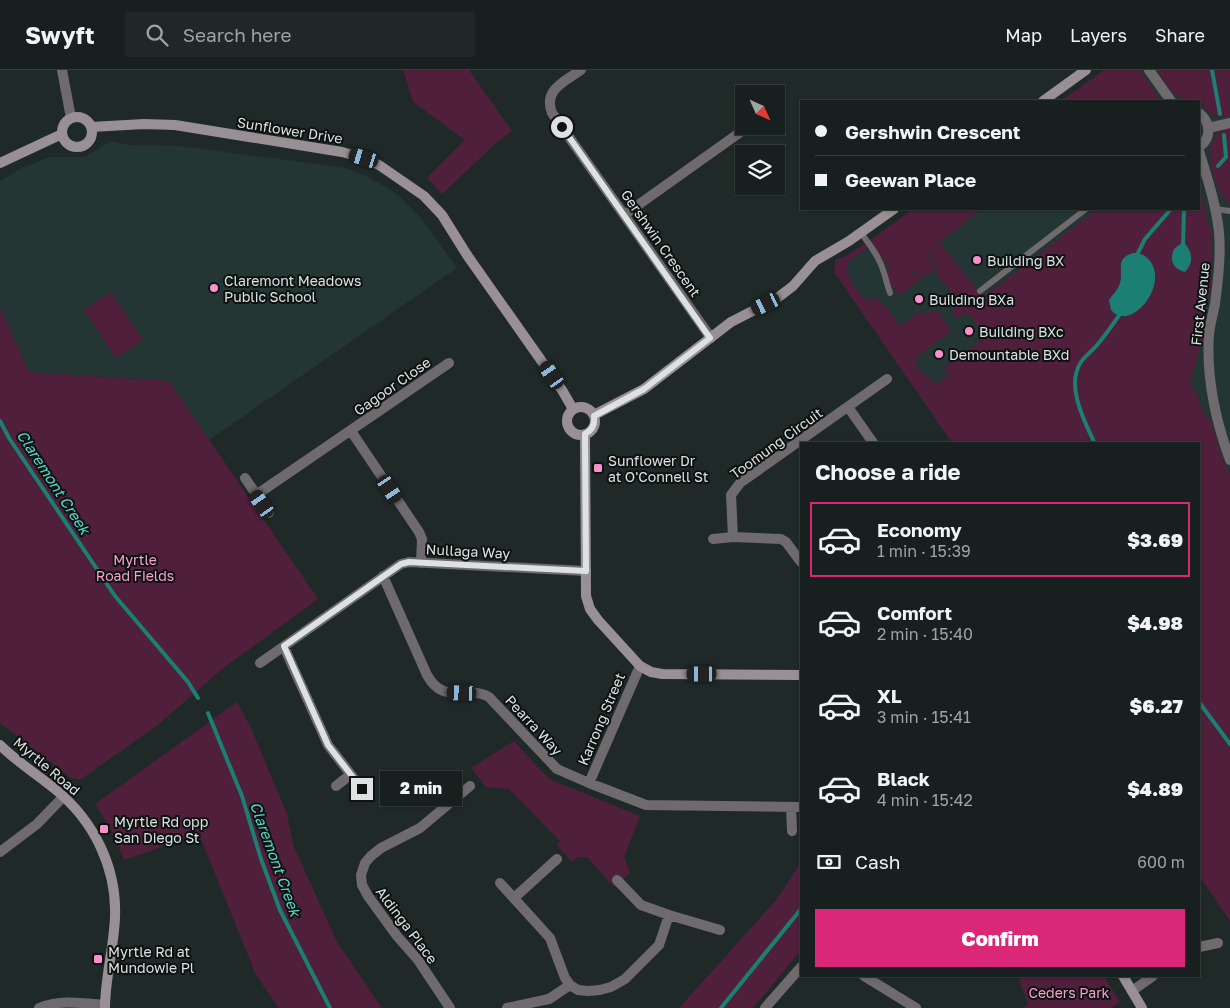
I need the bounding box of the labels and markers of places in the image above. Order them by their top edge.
place label: Building BX [987,252,1064,269]
marker: Building BX [971,254,983,266]
place label: Claremont Meadows Public School [224,272,361,305]
marker: Claremont Meadows Public School [208,282,220,294]
place label: Building BXa [929,291,1014,308]
marker: Building BXa [913,293,925,305]
place label: Building BXc [979,323,1064,340]
marker: Building BXc [963,325,975,337]
place label: Demountable BXd [949,346,1069,363]
marker: Demountable BXd [933,348,945,360]
place label: Sunflower Dr at O'Connell St [608,452,708,485]
marker: Sunflower Dr at O'Connell St [592,462,604,474]
place label: Myrtle Rd opp San Diego St [114,813,208,846]
marker: Myrtle Rd opp San Diego St [98,823,110,835]
place label: Myrtle Rd at Mundowie Pl [108,943,194,976]
marker: Myrtle Rd at Mundowie Pl [92,953,104,965]

